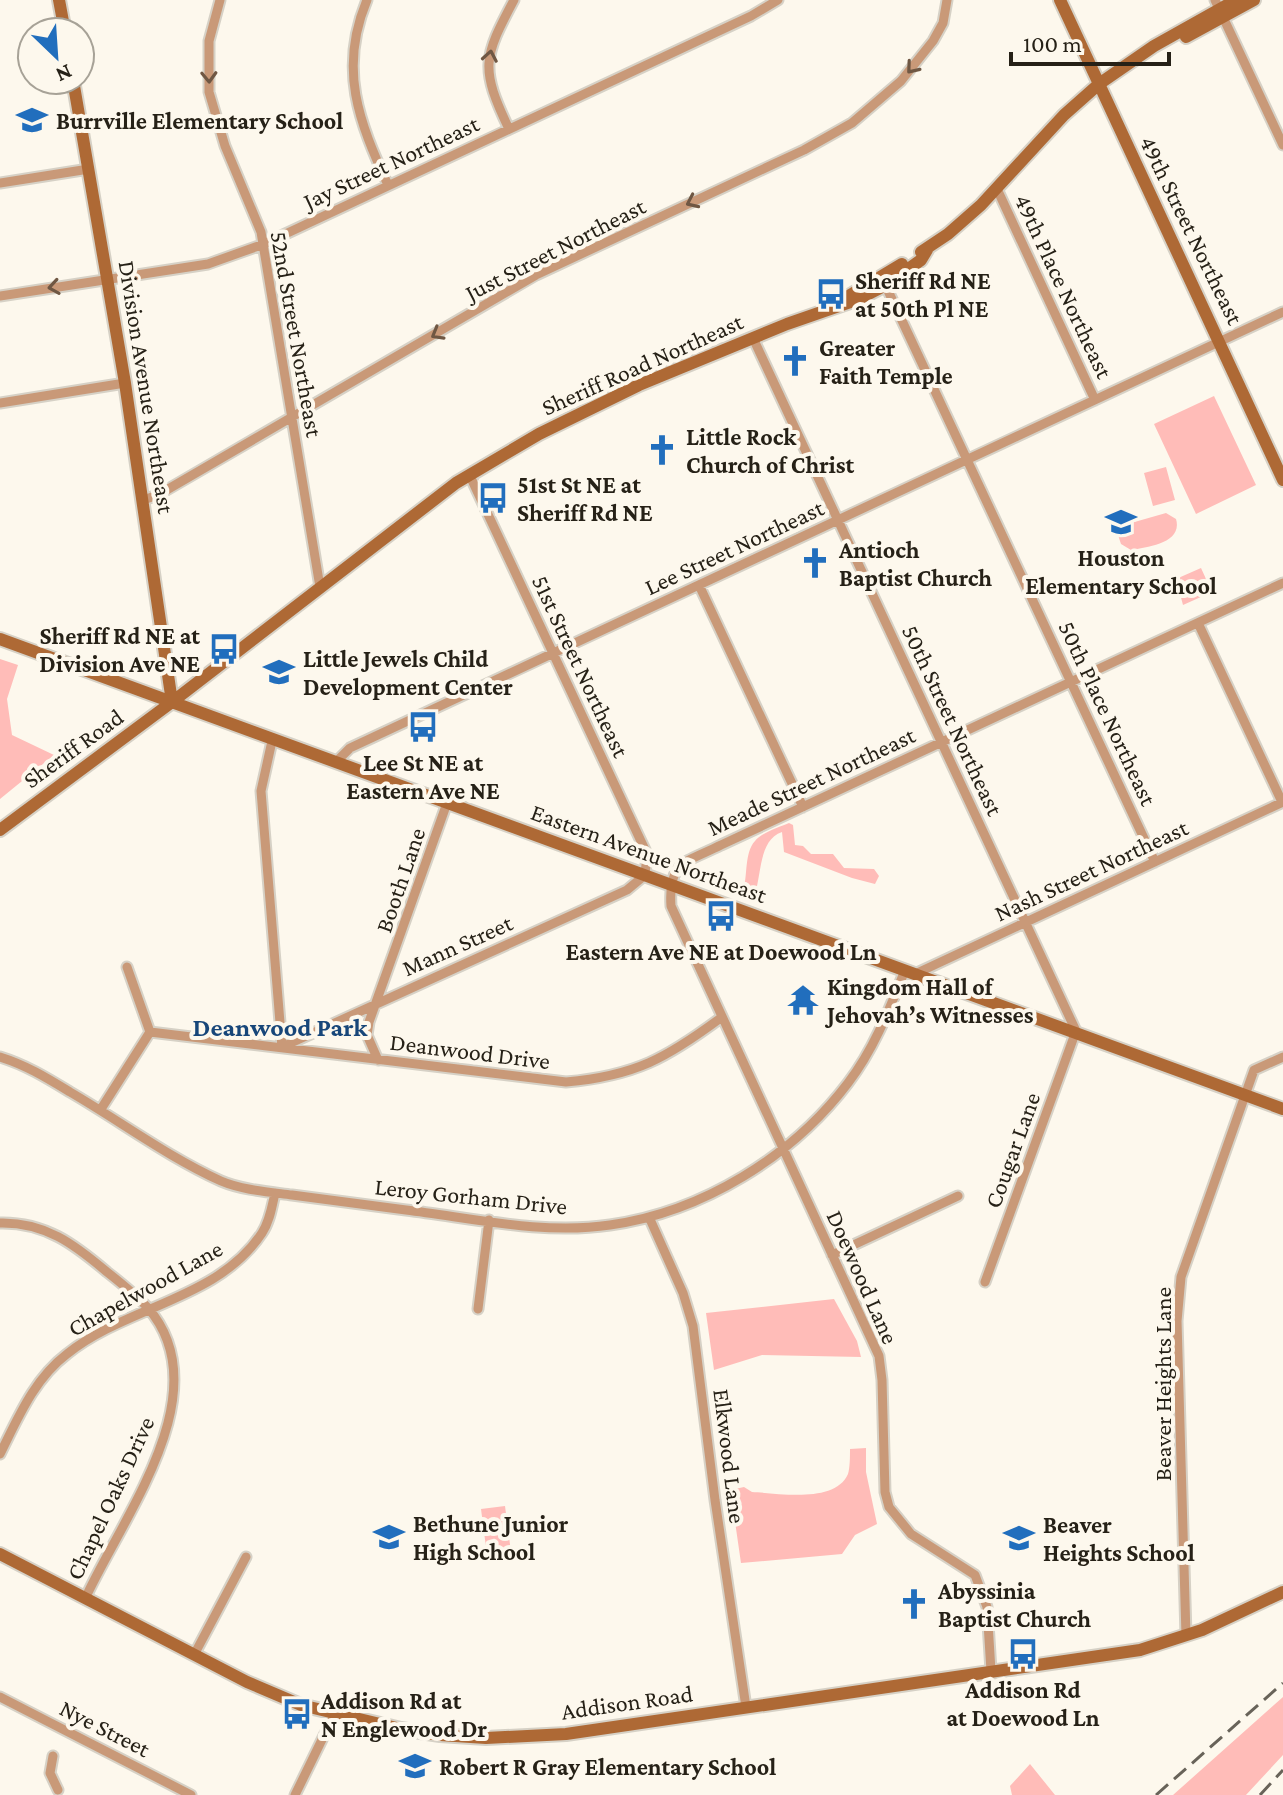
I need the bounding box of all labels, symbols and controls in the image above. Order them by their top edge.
north arrow [16,16,96,96]
scale bar [1011,16,1169,66]
text: 100 m [1023,30,1082,57]
one-way arrow [481,49,498,62]
one-way arrow [907,58,922,73]
text: N [52,59,76,88]
one-way arrow [200,71,217,84]
school or university icon: Burrville Elementary School [15,103,49,137]
place label: Burrville Elementary School [56,107,343,134]
street label: Jay Street Northeast [297,109,484,215]
street label: 49th Street Northeast [1135,131,1250,330]
street label: 49th Place Northeast [1010,190,1119,383]
street label: Just Street Northeast [459,191,650,307]
one-way arrow [686,192,701,208]
street label: 52nd Street Northeast [266,229,329,440]
street label: Division Avenue Northeast [114,259,181,516]
place label: Sheriff Rd NE at 50th Pl NE [855,267,991,322]
bus stop icon: Sheriff Rd NE at 50th Pl NE [814,277,848,311]
one-way arrow [47,278,61,295]
street label: Sheriff Road Northeast [537,307,748,421]
one-way arrow [431,324,445,339]
place label: Greater Faith Temple [819,334,953,389]
church icon: Greater Faith Temple [778,344,812,378]
place label: Little Rock Church of Christ [686,423,855,478]
church icon: Little Rock Church of Christ [645,433,679,467]
place label: 51st St NE at Sheriff Rd NE [517,471,653,526]
bus stop icon: 51st St NE at Sheriff Rd NE [476,481,510,515]
street label: Lee Street Northeast [640,493,829,600]
school or university icon: Houston Elementary School [1104,505,1138,539]
place label: Antioch Baptist Church [838,536,992,591]
place label: Houston Elementary School [1025,544,1217,599]
church icon: Antioch Baptist Church [798,546,832,580]
street label: 51st Street Northeast [527,571,635,762]
street label: 50th Place Northeast [1053,616,1163,811]
street label: 50th Street Northeast [897,621,1009,820]
place label: Sheriff Rd NE at Division Ave NE [39,622,200,677]
bus stop icon: Sheriff Rd NE at Division Ave NE [207,632,241,666]
place label: Little Jewels Child Development Center [303,645,513,700]
school or university icon: Little Jewels Child Development Center [262,655,296,689]
street label: Sheriff Road [18,703,128,793]
bus stop icon: Lee St NE at Eastern Ave NE [406,710,440,744]
street label: Meade Street Northeast [703,721,920,841]
place label: Lee St NE at Eastern Ave NE [346,749,500,804]
street label: Eastern Avenue Northeast [527,798,772,909]
street label: Nash Street Northeast [990,813,1193,927]
street label: Booth Lane [370,824,430,936]
bus stop icon: Eastern Ave NE at Doewood Ln [704,899,738,933]
street label: Mann Street [398,908,517,981]
place label: Eastern Ave NE at Doewood Ln [565,938,877,965]
place label: Kingdom Hall of Jehovah’s Witnesses [824,973,1034,1028]
temple icon: Kingdom Hall of Jehovah’s Witnesses [786,983,820,1017]
district label: Deanwood Park [193,1013,368,1042]
street label: Deanwood Drive [388,1028,552,1074]
street label: Cougar Lane [979,1089,1045,1211]
street label: Leroy Gorham Drive [373,1172,569,1220]
street label: Doewood Lane [822,1206,904,1348]
street label: Chapelwood Lane [63,1234,227,1342]
street label: Beaver Heights Lane [1149,1287,1176,1481]
street label: Elkwood Lane [708,1387,752,1525]
street label: Chapel Oaks Drive [60,1412,160,1584]
place label: Bethune Junior High School [413,1510,569,1565]
place label: Beaver Heights School [1043,1511,1195,1566]
school or university icon: Bethune Junior High School [372,1520,406,1554]
school or university icon: Beaver Heights School [1002,1521,1036,1555]
place label: Abyssinia Baptist Church [937,1577,1091,1632]
church icon: Abyssinia Baptist Church [897,1587,931,1621]
bus stop icon: Addison Rd at Doewood Ln [1006,1637,1040,1671]
place label: Addison Rd at Doewood Ln [946,1676,1100,1731]
street label: Addison Road [559,1679,695,1725]
place label: Addison Rd at N Englewood Dr [320,1687,488,1742]
street label: Nye Street [55,1694,156,1763]
bus stop icon: Addison Rd at N Englewood Dr [280,1697,314,1731]
school or university icon: Robert R Gray Elementary School [398,1749,432,1783]
place label: Robert R Gray Elementary School [439,1753,776,1780]

